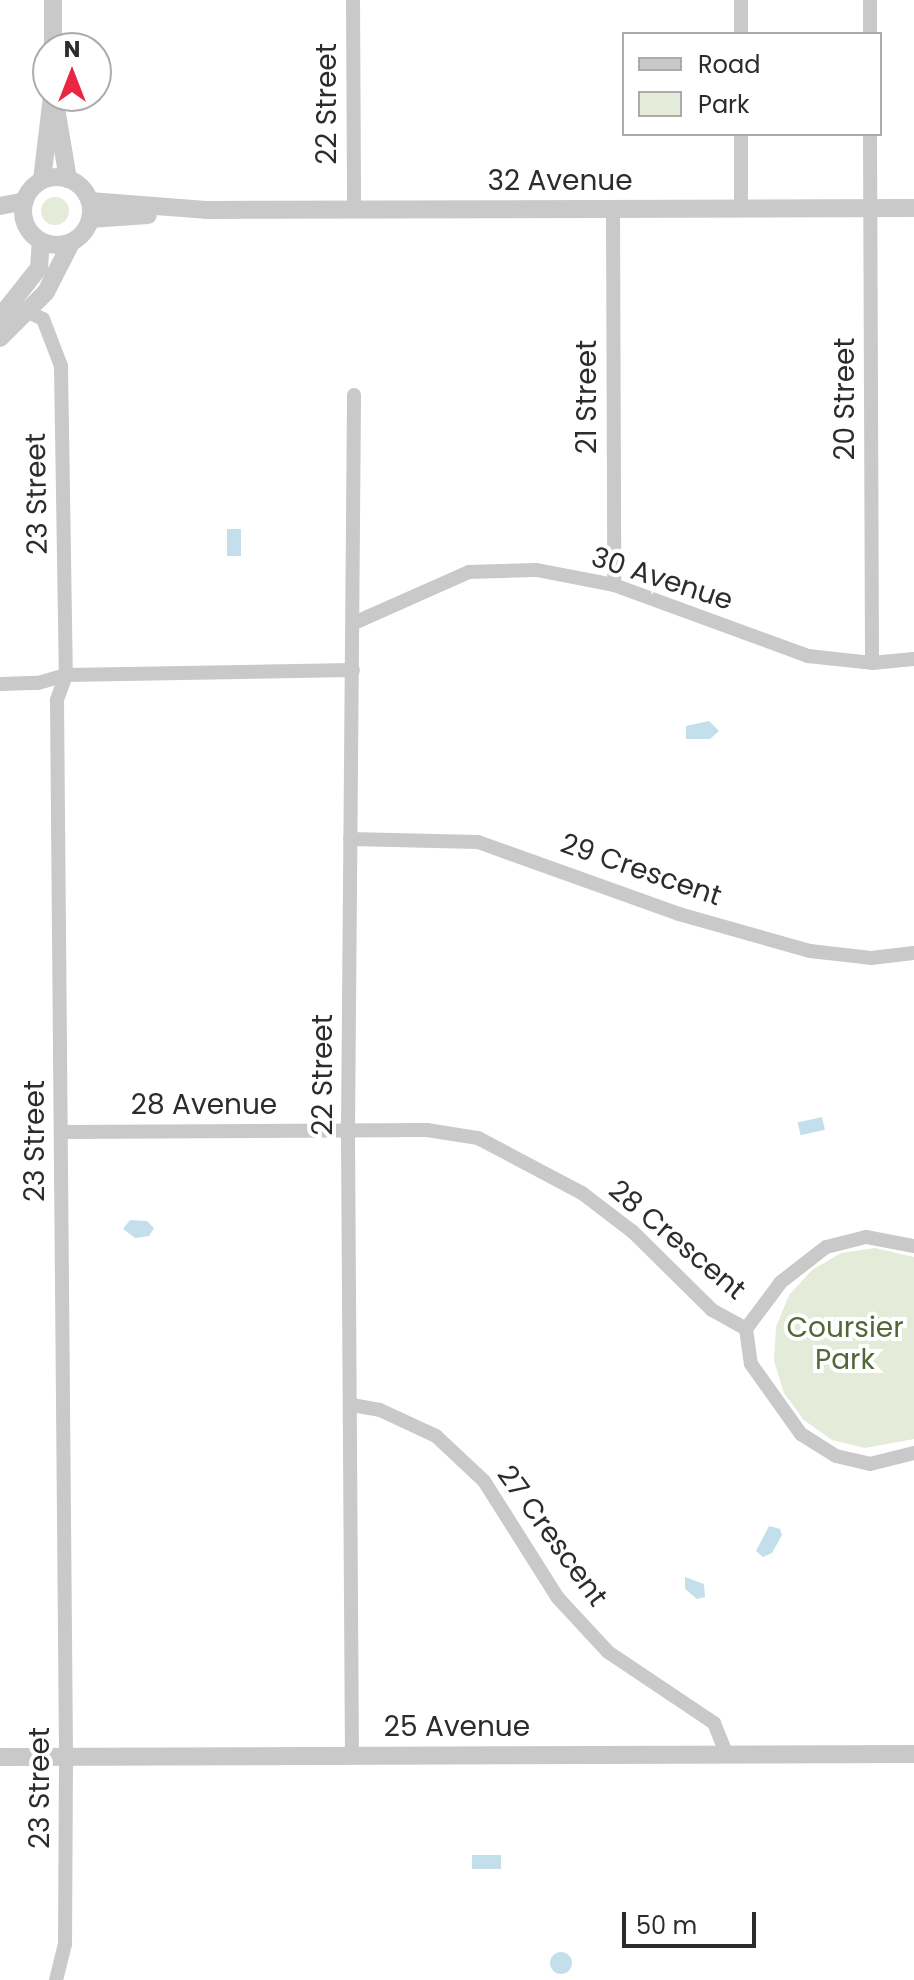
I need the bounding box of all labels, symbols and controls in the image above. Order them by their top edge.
north arrow [32,32,112,112]
legend [622,32,882,136]
text: N [64,34,80,65]
street label: 22 Street [310,43,344,165]
text: Road [698,48,760,81]
text: Park [698,88,749,121]
street label: 32 Avenue [487,164,633,198]
street label: 20 Street [828,337,862,461]
street label: 21 Street [570,340,604,454]
street label: 23 Street [19,433,55,555]
street label: 30 Avenue [587,540,737,618]
street label: 29 Crescent [556,827,726,913]
street label: 22 Street [306,1014,340,1136]
street label: 23 Street [18,1080,52,1202]
street label: 28 Avenue [131,1088,277,1122]
street label: 28 Crescent [602,1173,752,1307]
park label: Coursier Park [786,1311,904,1377]
street label: 27 Crescent [490,1459,614,1613]
street label: 25 Avenue [384,1710,530,1744]
street label: 23 Street [23,1727,57,1849]
scale bar [626,1896,760,1946]
text: 50 m [636,1909,697,1942]

